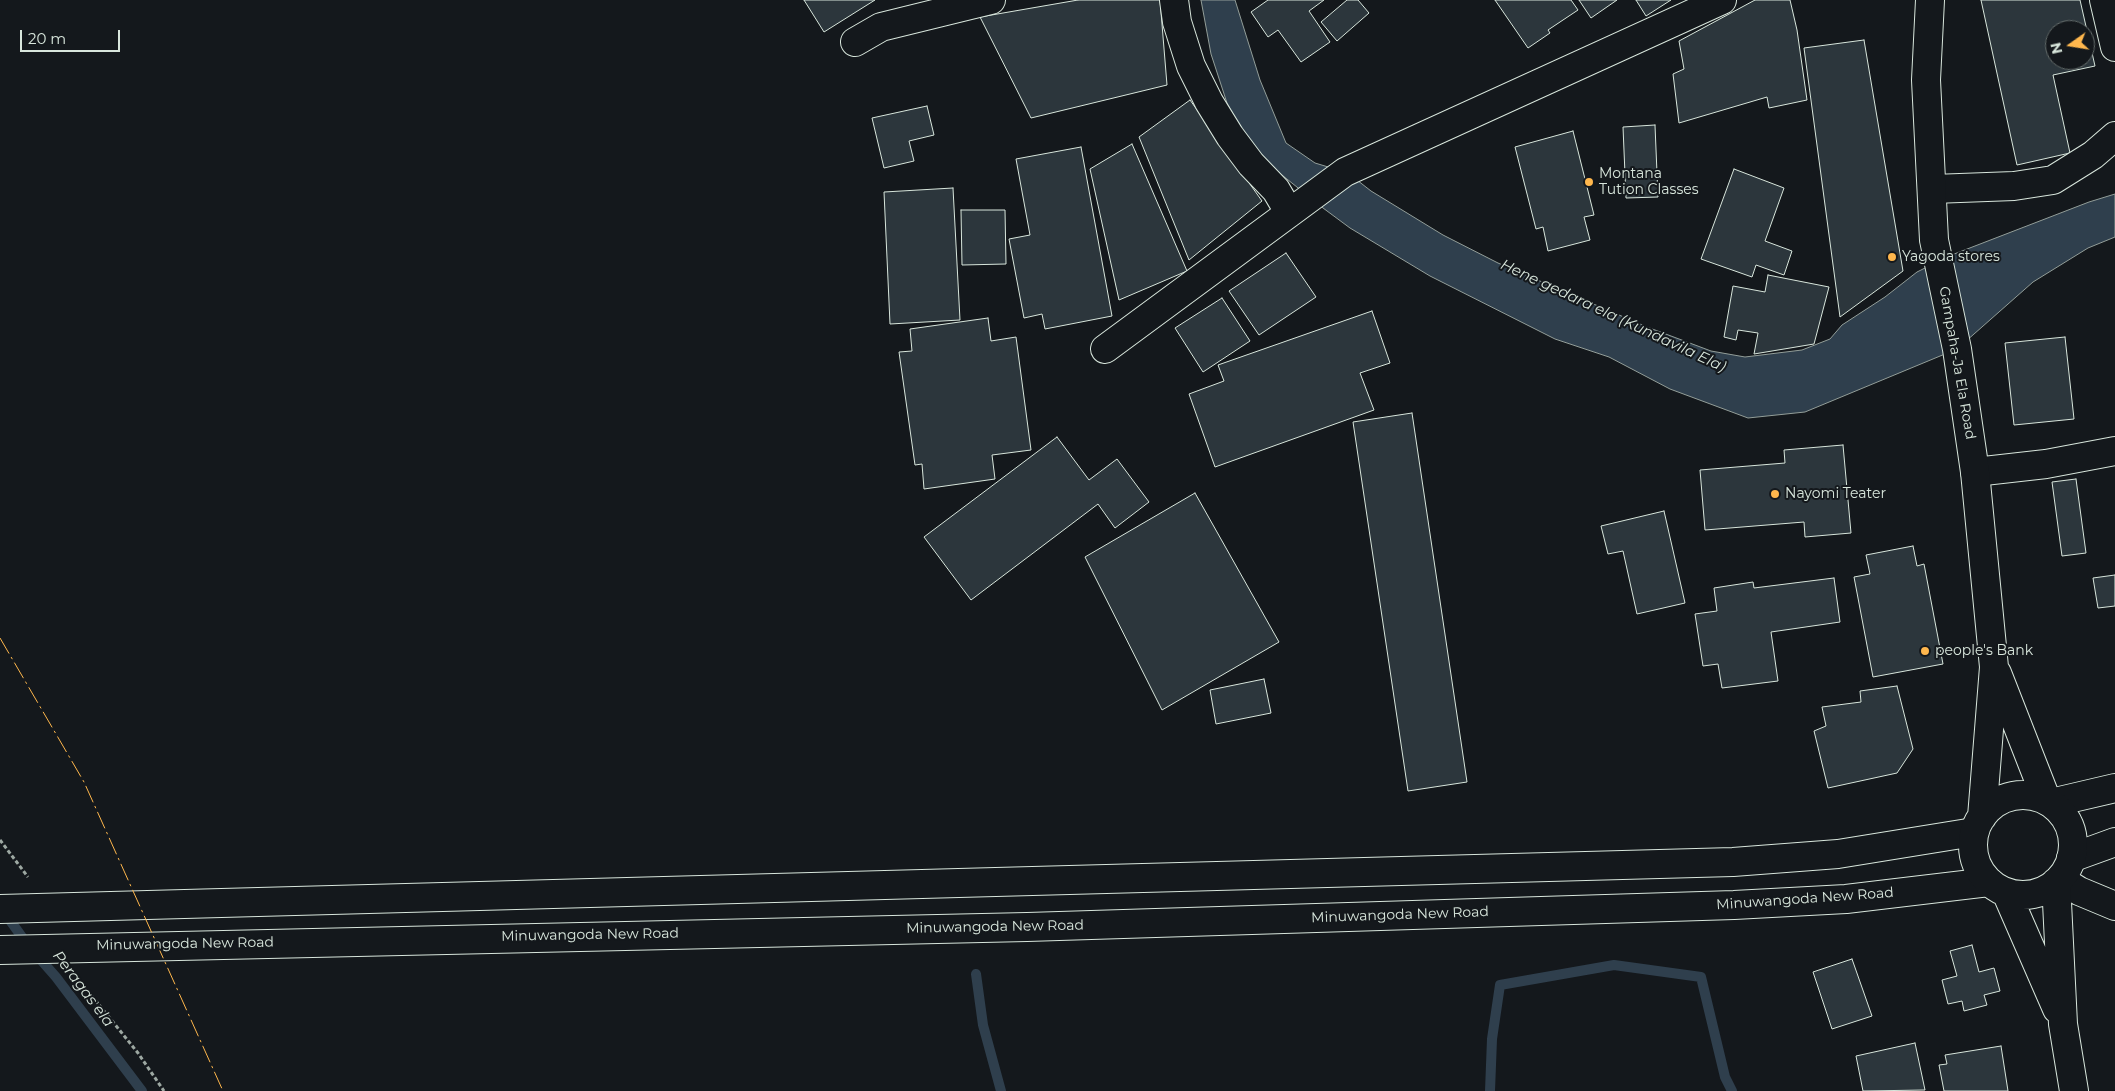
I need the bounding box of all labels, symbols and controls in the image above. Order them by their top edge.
scale bar [22,20,122,52]
north arrow [2045,20,2095,70]
text: 20 m [28,29,66,48]
text: N [2046,41,2066,56]
place label: Montana Tution Classes [1599,166,1699,198]
marker: Montana Tution Classes [1583,176,1595,188]
place label: Yagoda stores [1902,249,2000,265]
marker: Yagoda stores [1886,251,1898,263]
water label: Hene gedara ela (Kundavila Ela) [1497,256,1729,376]
street label: Gampaha-Ja Ela Road [1935,285,1979,441]
place label: Nayomi Teater [1785,486,1886,502]
marker: Nayomi Teater [1769,488,1781,500]
place label: people's Bank [1935,643,2033,659]
marker: people's Bank [1919,645,1931,657]
street label: Minuwangoda New Road [1716,884,1894,914]
street label: Minuwangoda New Road [1311,904,1489,926]
street label: Minuwangoda New Road [906,917,1084,937]
street label: Minuwangoda New Road [501,925,679,945]
street label: Minuwangoda New Road [96,934,274,954]
water label: Peragas ela [49,947,117,1031]

